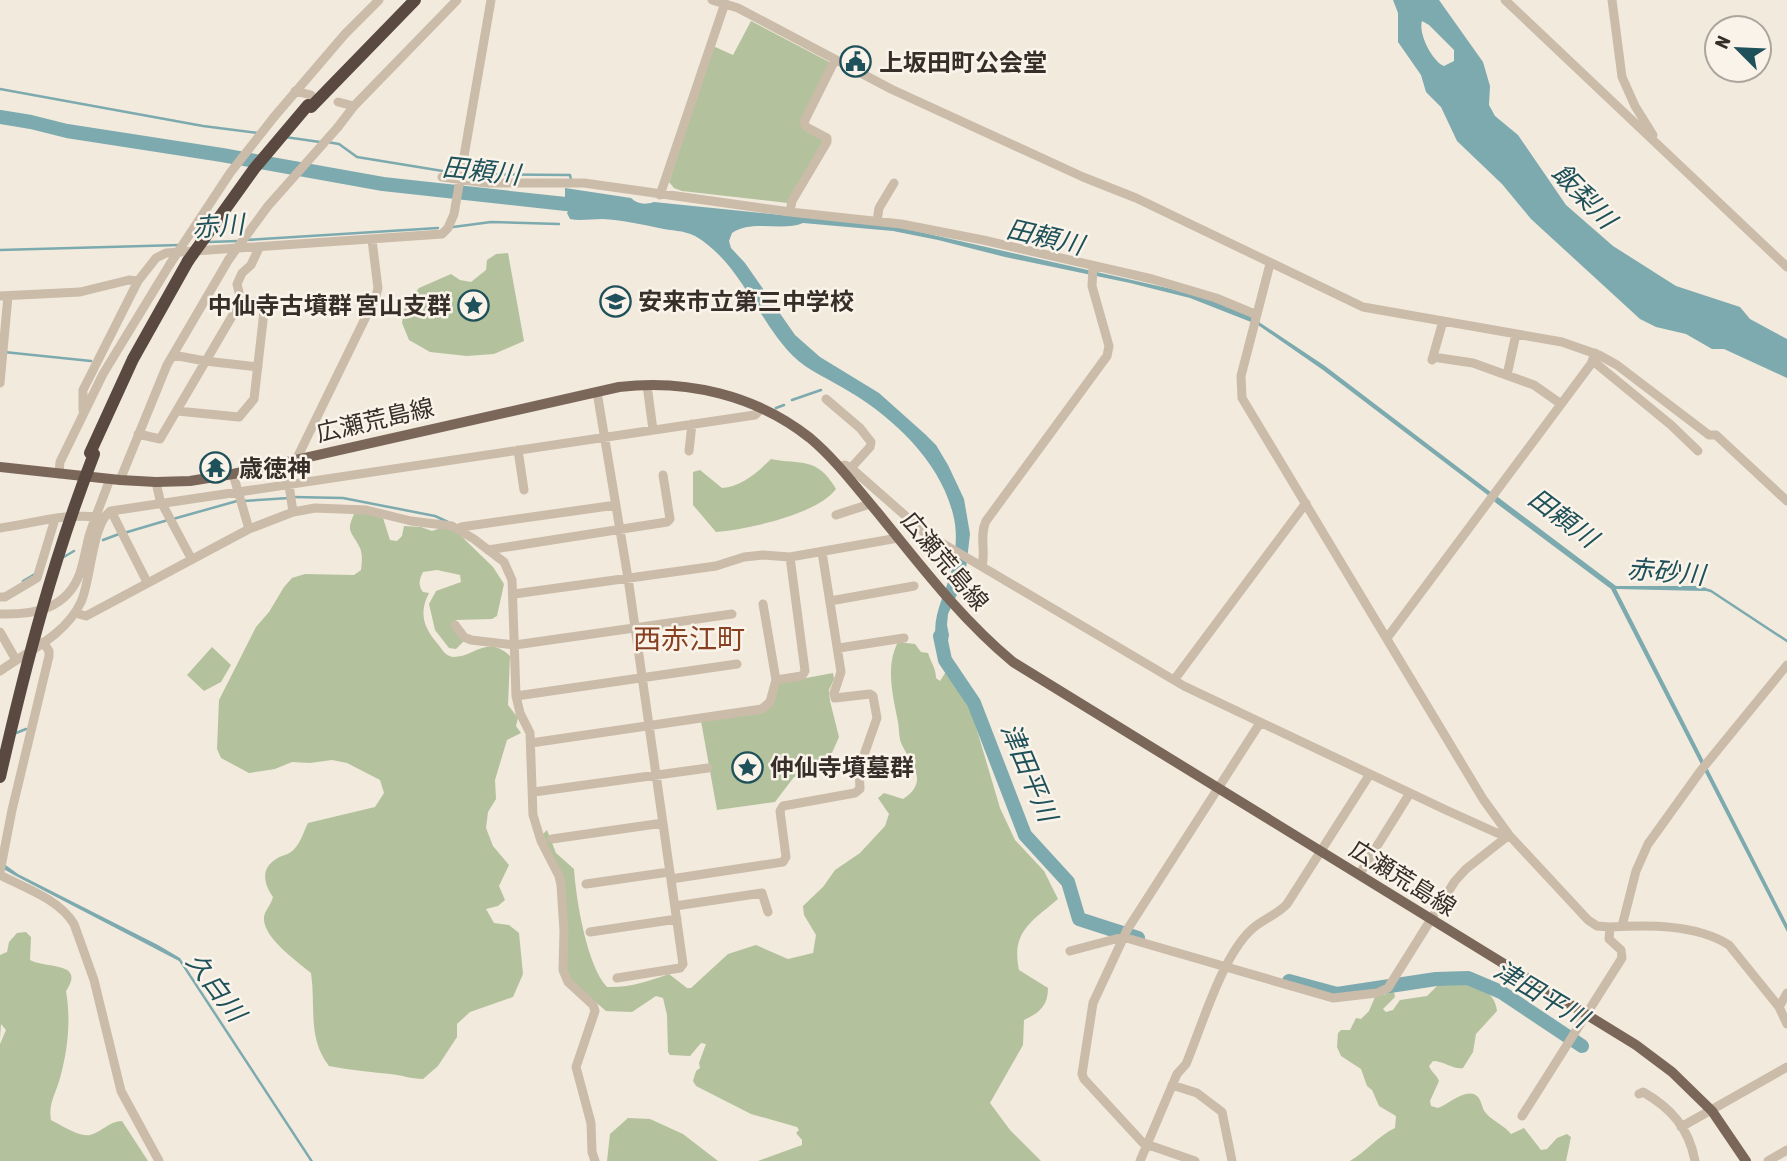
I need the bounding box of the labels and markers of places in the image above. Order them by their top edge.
public building icon: 上坂田町公会堂 [839,45,873,79]
place label: 上坂田町公会堂 [879,49,1047,76]
school or university icon: 安来市立第三中学校 [598,284,632,318]
place icon: 中仙寺古墳群 宮山支群 [457,288,491,322]
place label: 安来市立第三中学校 [638,288,854,315]
place label: 中仙寺古墳群 宮山支群 [208,292,451,319]
temple icon: 歳徳神 [199,451,233,485]
place label: 歳徳神 [239,455,311,482]
place icon: 仲仙寺墳墓群 [730,750,764,784]
place label: 仲仙寺墳墓群 [770,754,914,781]

